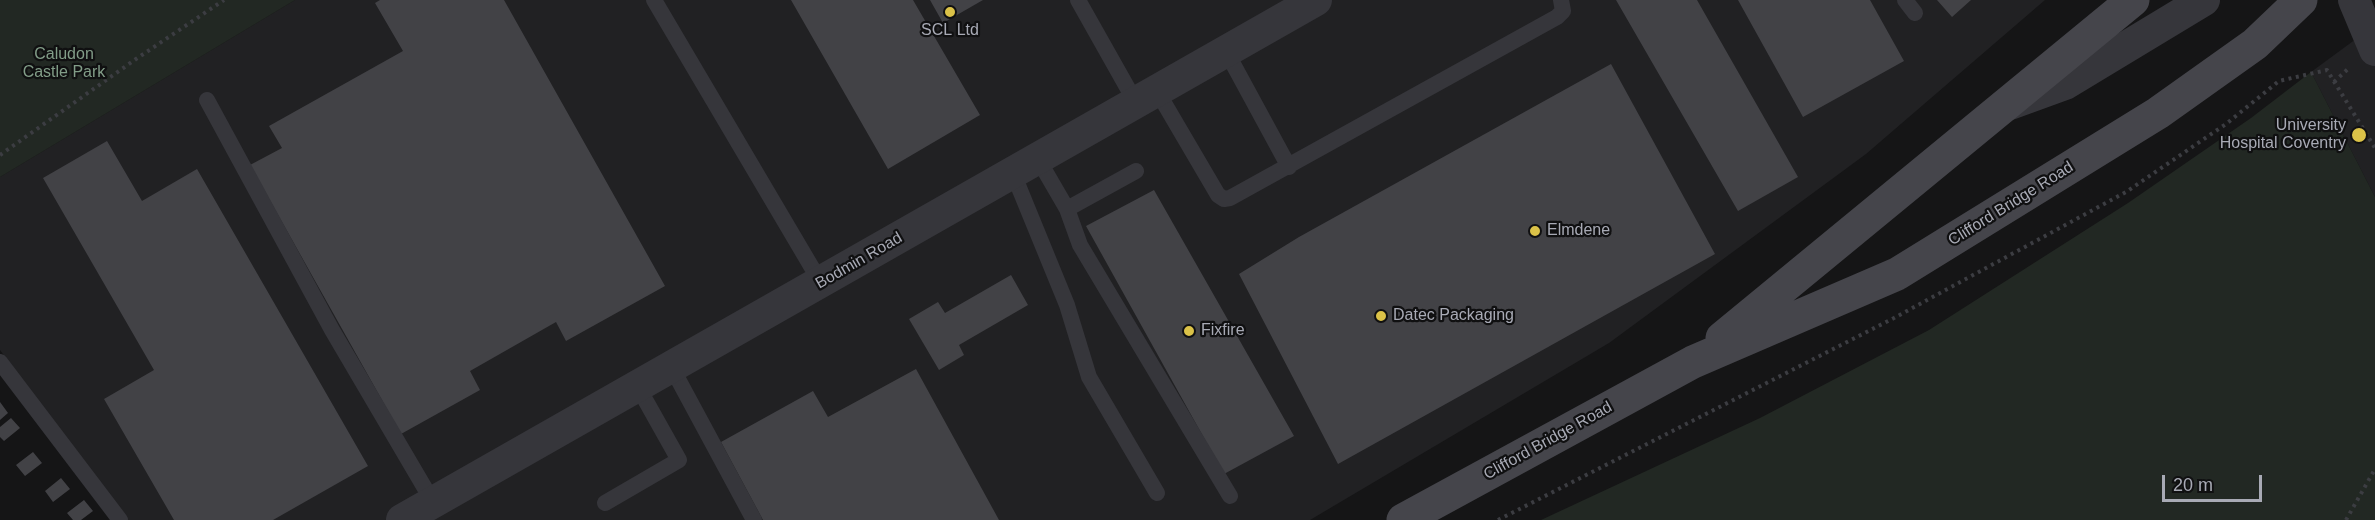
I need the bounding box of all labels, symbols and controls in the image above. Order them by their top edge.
marker: SCL Ltd [943,5,957,19]
place label: SCL Ltd [921,21,979,41]
park label: Caludon Castle Park [23,45,105,83]
place label: University Hospital Coventry [2220,116,2346,154]
marker: University Hospital Coventry [2350,126,2368,144]
street label: Clifford Bridge Road [1945,158,2077,250]
place label: Elmdene [1547,221,1610,241]
marker: Elmdene [1528,224,1542,238]
street label: Bodmin Road [812,228,906,294]
place label: Datec Packaging [1393,306,1514,326]
marker: Datec Packaging [1374,309,1388,323]
place label: Fixfire [1201,321,1245,341]
marker: Fixfire [1182,324,1196,338]
street label: Clifford Bridge Road [1480,398,1616,484]
scale bar [2165,463,2266,501]
text: 20 m [2173,475,2213,495]

